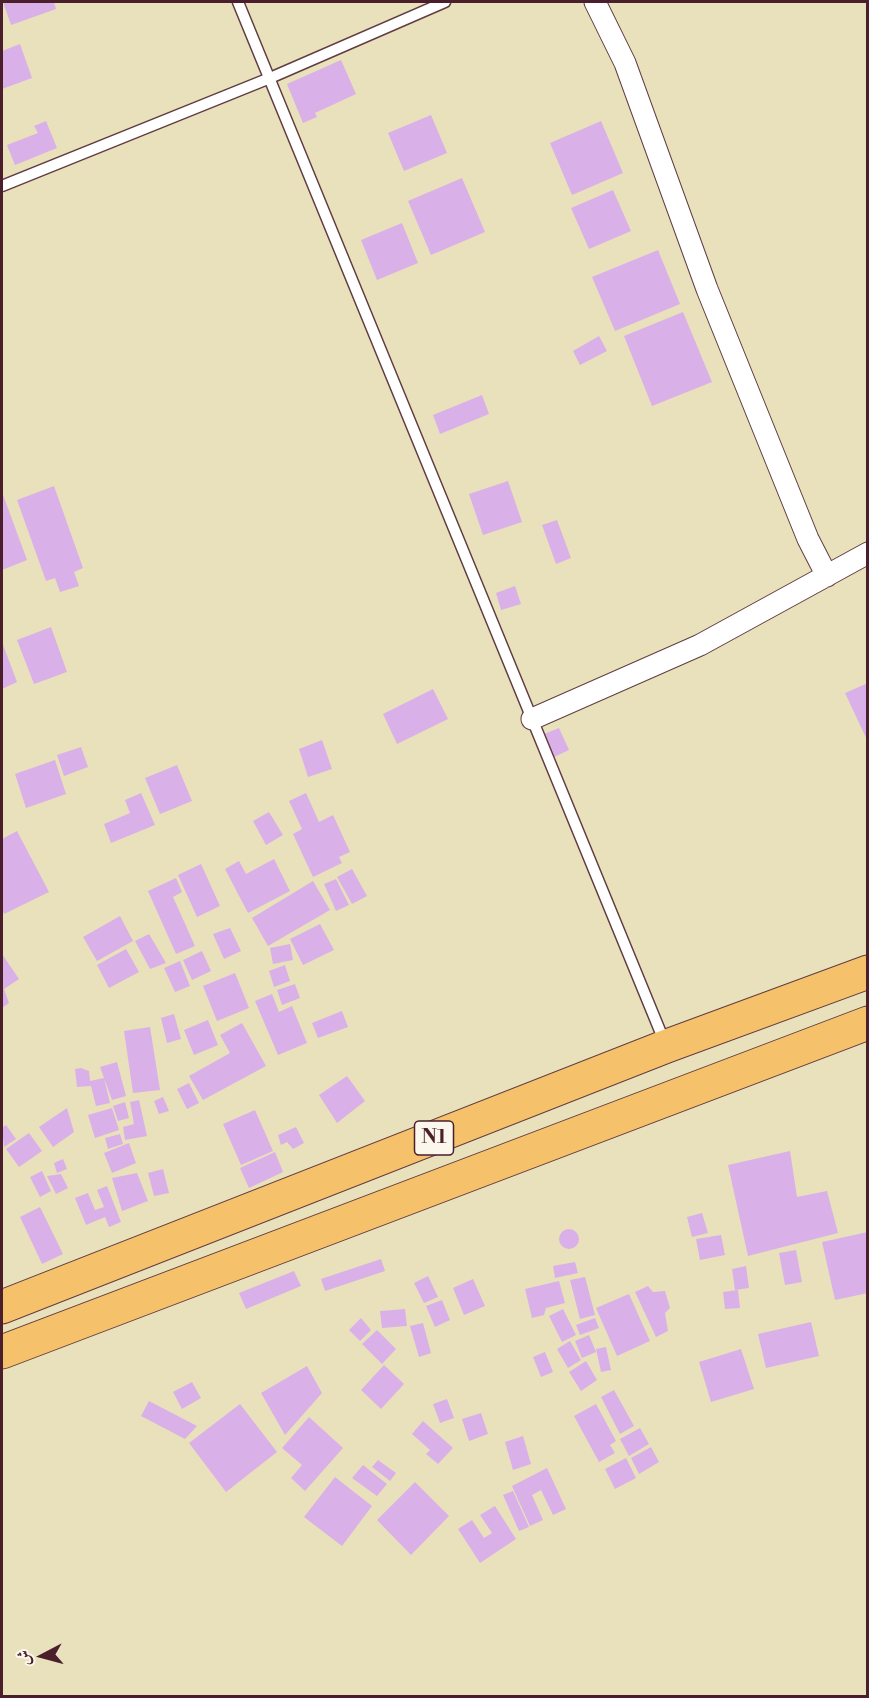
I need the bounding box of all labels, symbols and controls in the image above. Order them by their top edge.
road number: N1 [414,1121,454,1155]
north arrow [12,1626,72,1686]
text: ش [13,1649,35,1667]

